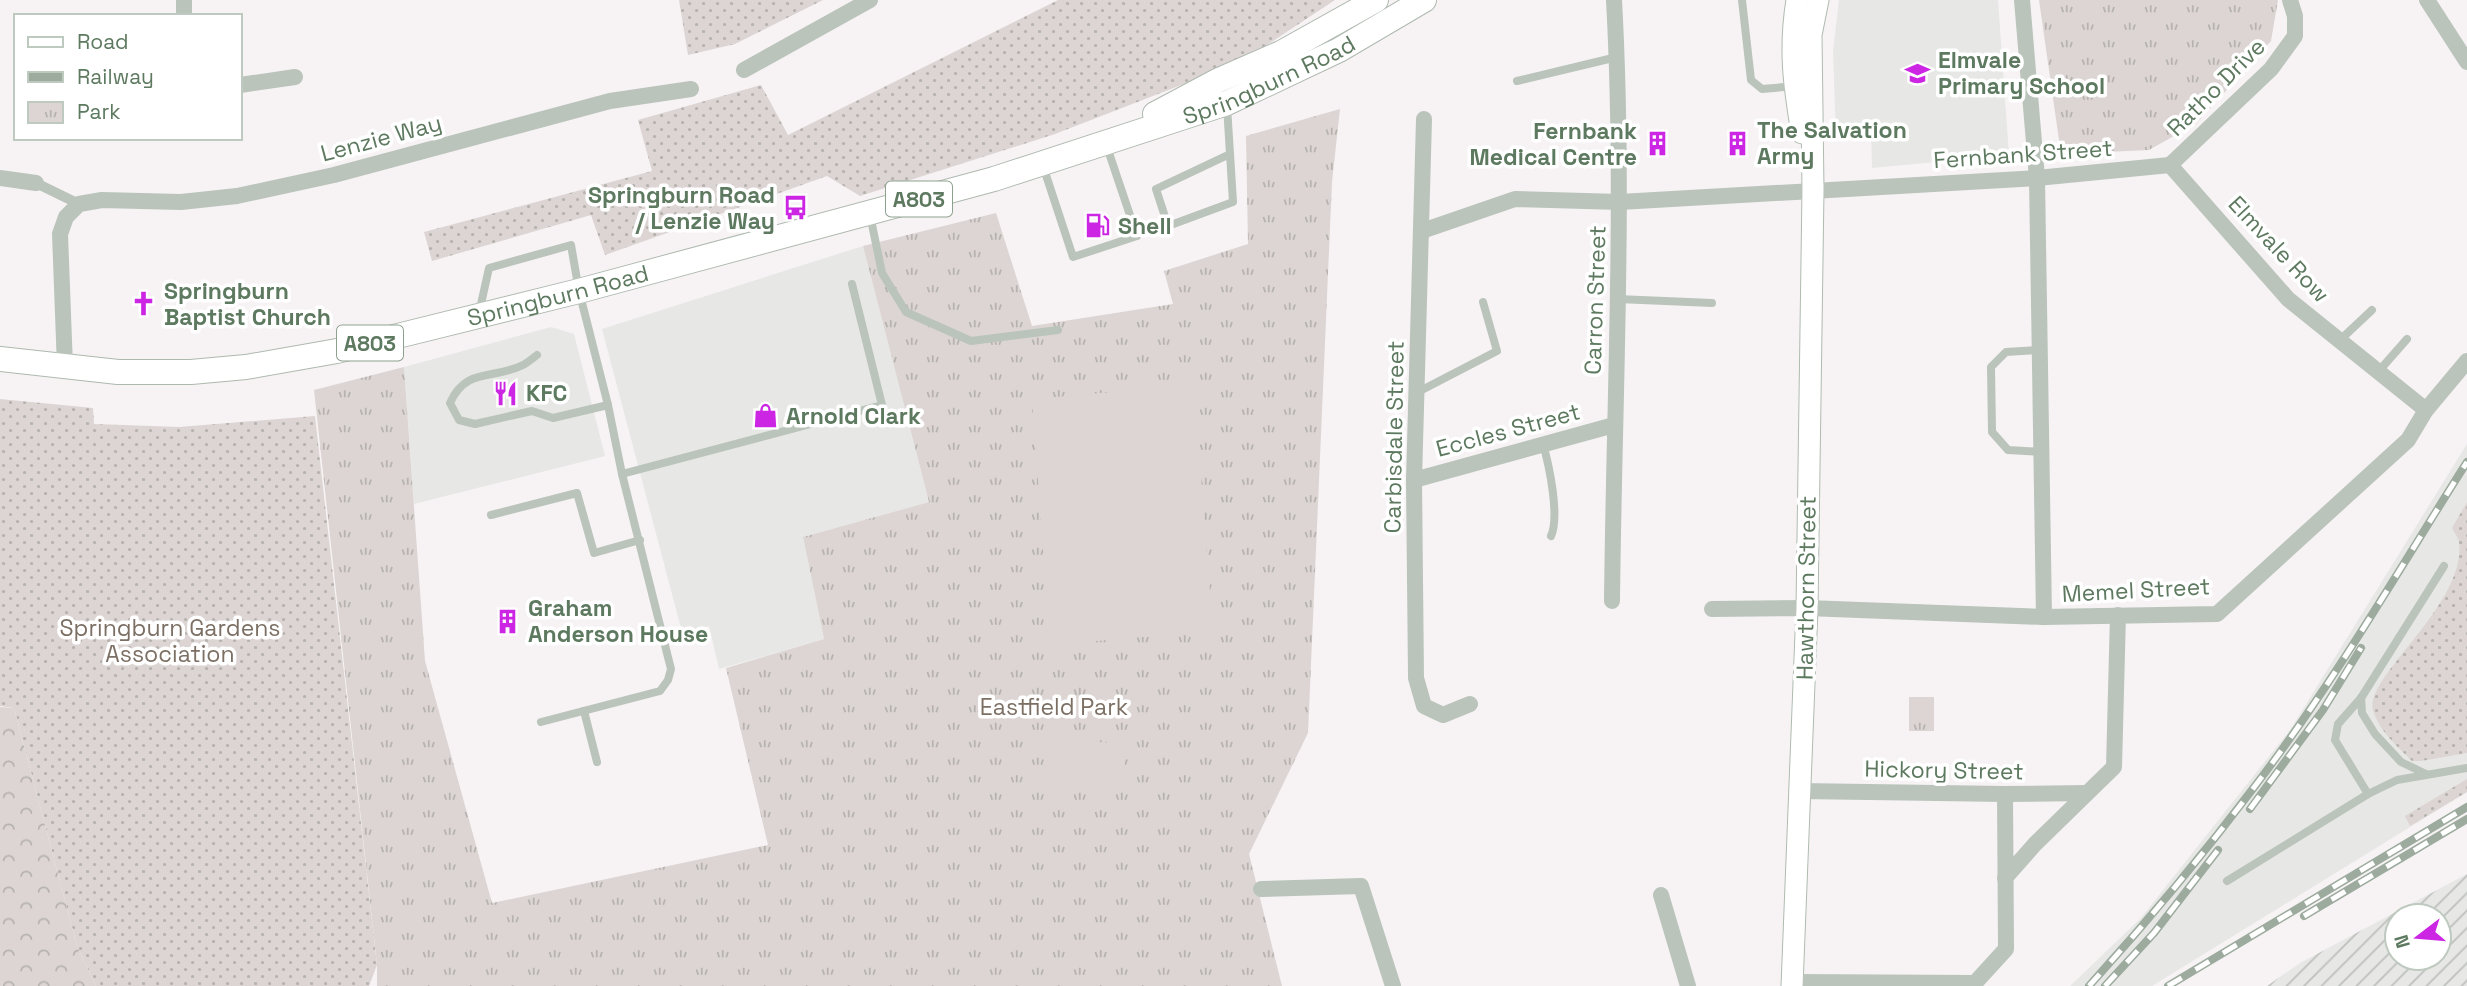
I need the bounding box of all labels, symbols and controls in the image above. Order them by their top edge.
legend [14,14,242,140]
text: Road [77,28,129,55]
street label: Springburn Road [1179,29,1361,131]
street label: Ratho Drive [2161,32,2271,142]
place label: Elmvale Primary School [1938,45,2105,101]
school or university icon: Elmvale Primary School [1904,59,1932,87]
text: Railway [77,63,154,90]
text: Park [77,98,121,125]
street label: Lenzie Way [317,107,445,169]
place label: The Salvation Army [1757,115,1907,171]
place label: Fernbank Medical Centre [1470,116,1637,172]
building icon: The Salvation Army [1723,129,1751,157]
building icon: Fernbank Medical Centre [1643,130,1671,158]
street label: Fernbank Street [1932,133,2114,175]
place label: Springburn Road / Lenzie Way [588,180,775,236]
road number: A803 [886,182,952,216]
street label: Elmvale Row [2222,189,2336,309]
bus stop icon: Springburn Road / Lenzie Way [781,194,809,222]
place label: Shell [1118,211,1172,241]
fuel station icon: Shell [1084,212,1112,240]
street label: Carron Street [1577,225,1613,375]
street label: Springburn Road [464,258,652,333]
place label: Springburn Baptist Church [164,276,331,332]
church icon: Springburn Baptist Church [130,290,158,318]
road number: A803 [337,326,403,360]
street label: Carbisdale Street [1377,340,1411,534]
place label: KFC [526,378,567,408]
restaurant icon: KFC [492,379,520,407]
street label: Eccles Street [1433,396,1583,464]
place label: Arnold Clark [786,401,921,431]
shop icon: Arnold Clark [752,402,780,430]
street label: Hawthorn Street [1789,496,1823,680]
street label: Memel Street [2061,571,2211,609]
place label: Graham Anderson House [528,593,708,649]
building icon: Graham Anderson House [494,607,522,635]
park label: Springburn Gardens Association [60,613,280,669]
park label: Eastfield Park [980,692,1128,722]
street label: Hickory Street [1864,754,2024,786]
north arrow [2383,902,2453,972]
text: N [2388,932,2416,951]

